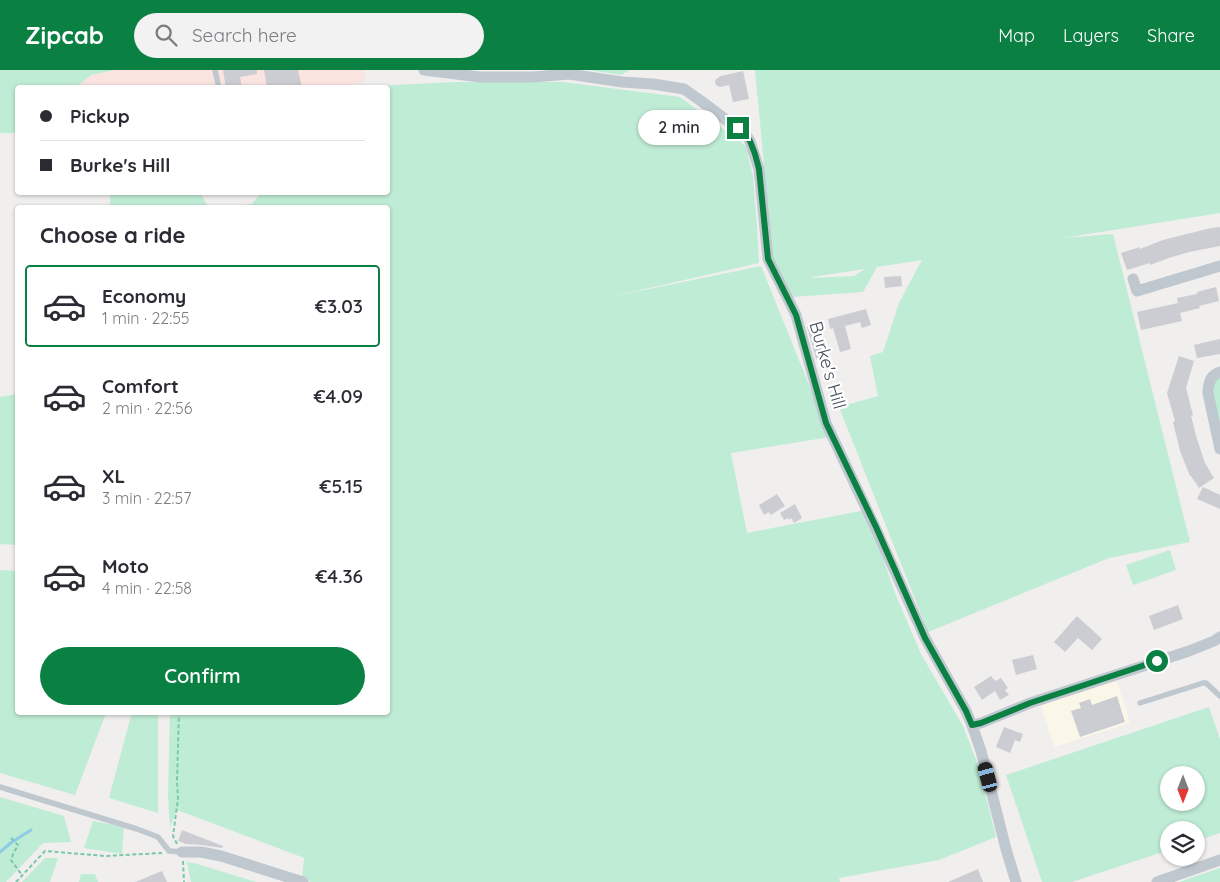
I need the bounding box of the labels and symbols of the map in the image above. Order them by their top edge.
callout: 2 min [638,110,720,146]
route end [727,117,749,139]
street label: Burke's Hill [805,318,851,412]
route start [1146,650,1168,672]
car [976,761,999,793]
north arrow [1160,766,1205,811]

